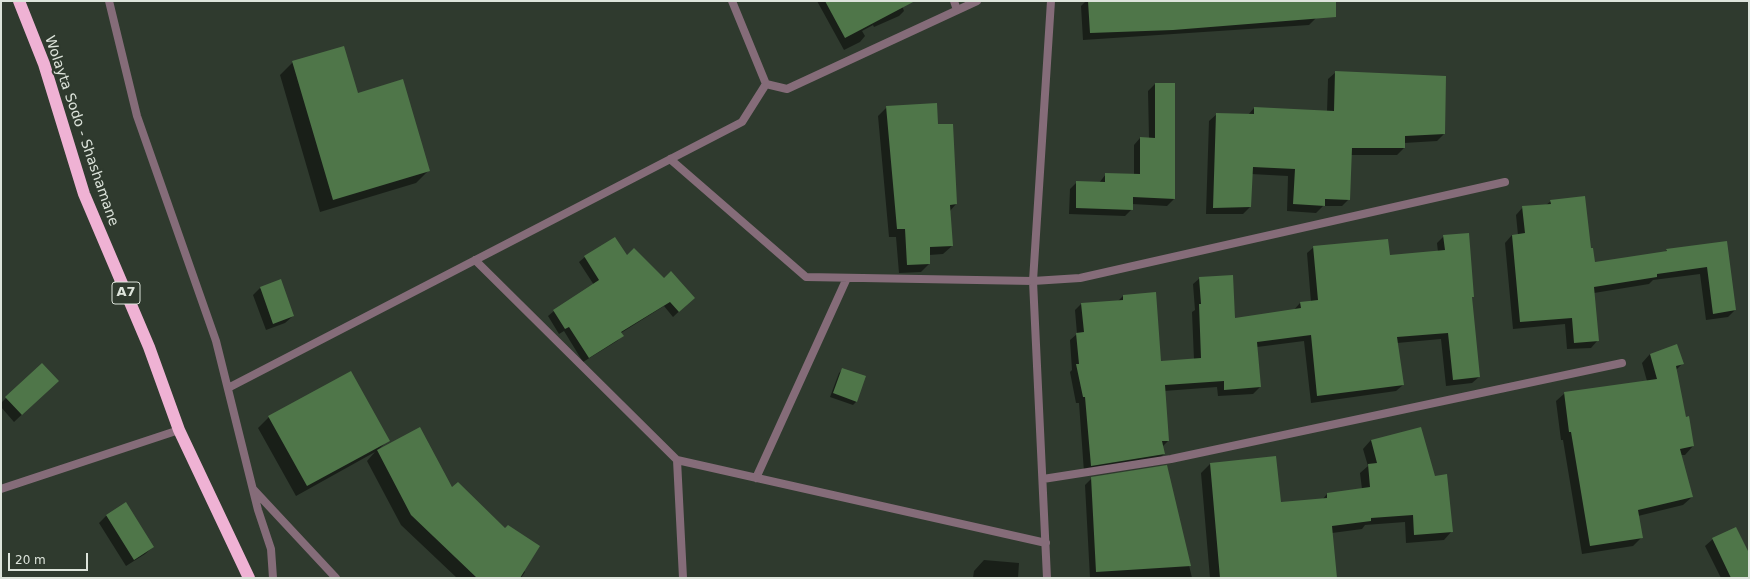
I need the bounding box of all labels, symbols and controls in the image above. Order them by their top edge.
street label: Wolayta Sodo - Shashamane [40,33,122,229]
road number: A7 [112,282,140,304]
scale bar [10,545,90,571]
text: 20 m [15,553,46,567]

